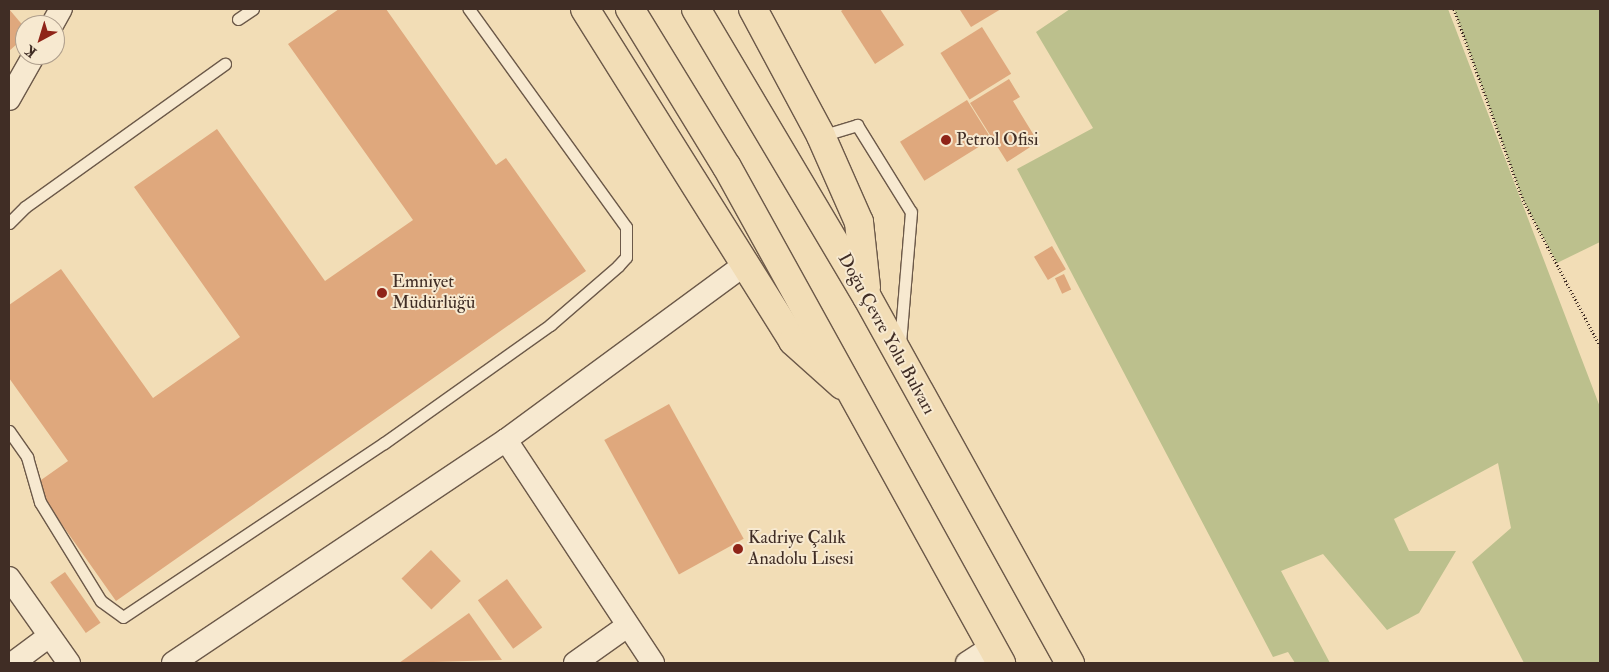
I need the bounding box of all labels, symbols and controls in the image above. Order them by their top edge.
north arrow [15,15,65,65]
text: K [22,42,40,61]
place label: Petrol Ofisi [956,129,1039,151]
marker: Petrol Ofisi [940,134,952,146]
street label: Doğu Çevre Yolu Bulvarı [833,250,939,418]
place label: Emniyet Müdürlüğü [392,272,475,314]
marker: Emniyet Müdürlüğü [376,287,388,299]
place label: Kadriye Çalık Anadolu Lisesi [748,528,854,570]
marker: Kadriye Çalık Anadolu Lisesi [732,543,744,555]

